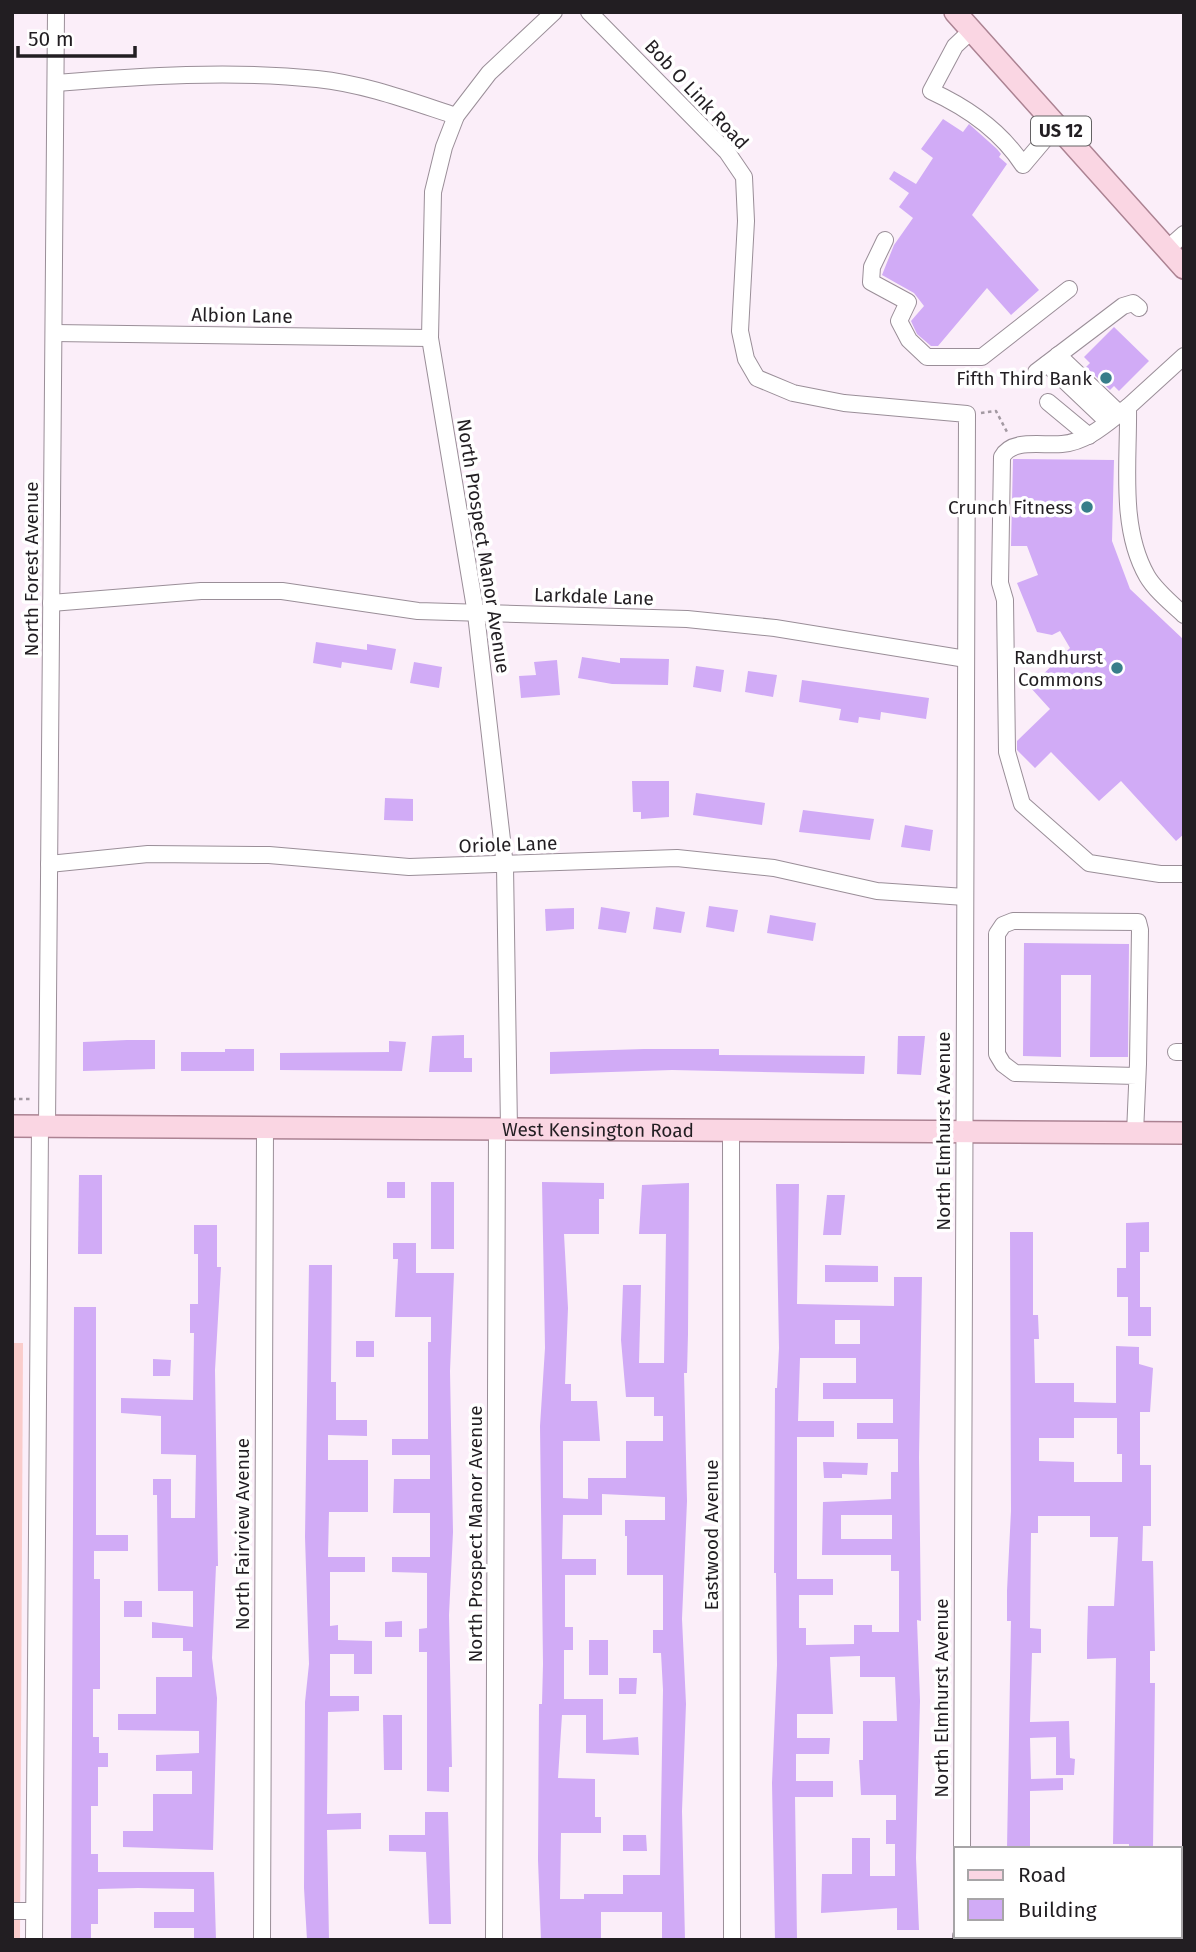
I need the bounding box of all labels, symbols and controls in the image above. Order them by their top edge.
scale bar [18,14,135,58]
text: 50 m [28,26,74,52]
street label: Bob O Link Road [640,35,753,154]
road number: US 12 [1031,116,1091,146]
street label: Albion Lane [191,303,293,328]
place label: Fifth Third Bank [956,367,1092,390]
marker: Fifth Third Bank [1098,370,1114,386]
street label: North Prospect Manor Avenue [452,417,515,675]
street label: North Forest Avenue [20,481,43,657]
place label: Crunch Fitness [948,496,1073,519]
marker: Crunch Fitness [1079,499,1095,515]
street label: Larkdale Lane [534,583,654,610]
place label: Randhurst Commons [1014,646,1103,691]
marker: Randhurst Commons [1109,660,1125,676]
street label: Oriole Lane [458,831,558,858]
street label: North Elmhurst Avenue [932,1031,955,1231]
street label: West Kensington Road [502,1118,694,1142]
street label: North Prospect Manor Avenue [464,1405,487,1663]
street label: North Fairview Avenue [231,1438,254,1630]
street label: Eastwood Avenue [700,1459,723,1611]
street label: North Elmhurst Avenue [930,1598,953,1798]
legend [954,1847,1182,1938]
text: Road [1018,1862,1066,1888]
text: Building [1018,1897,1097,1923]

